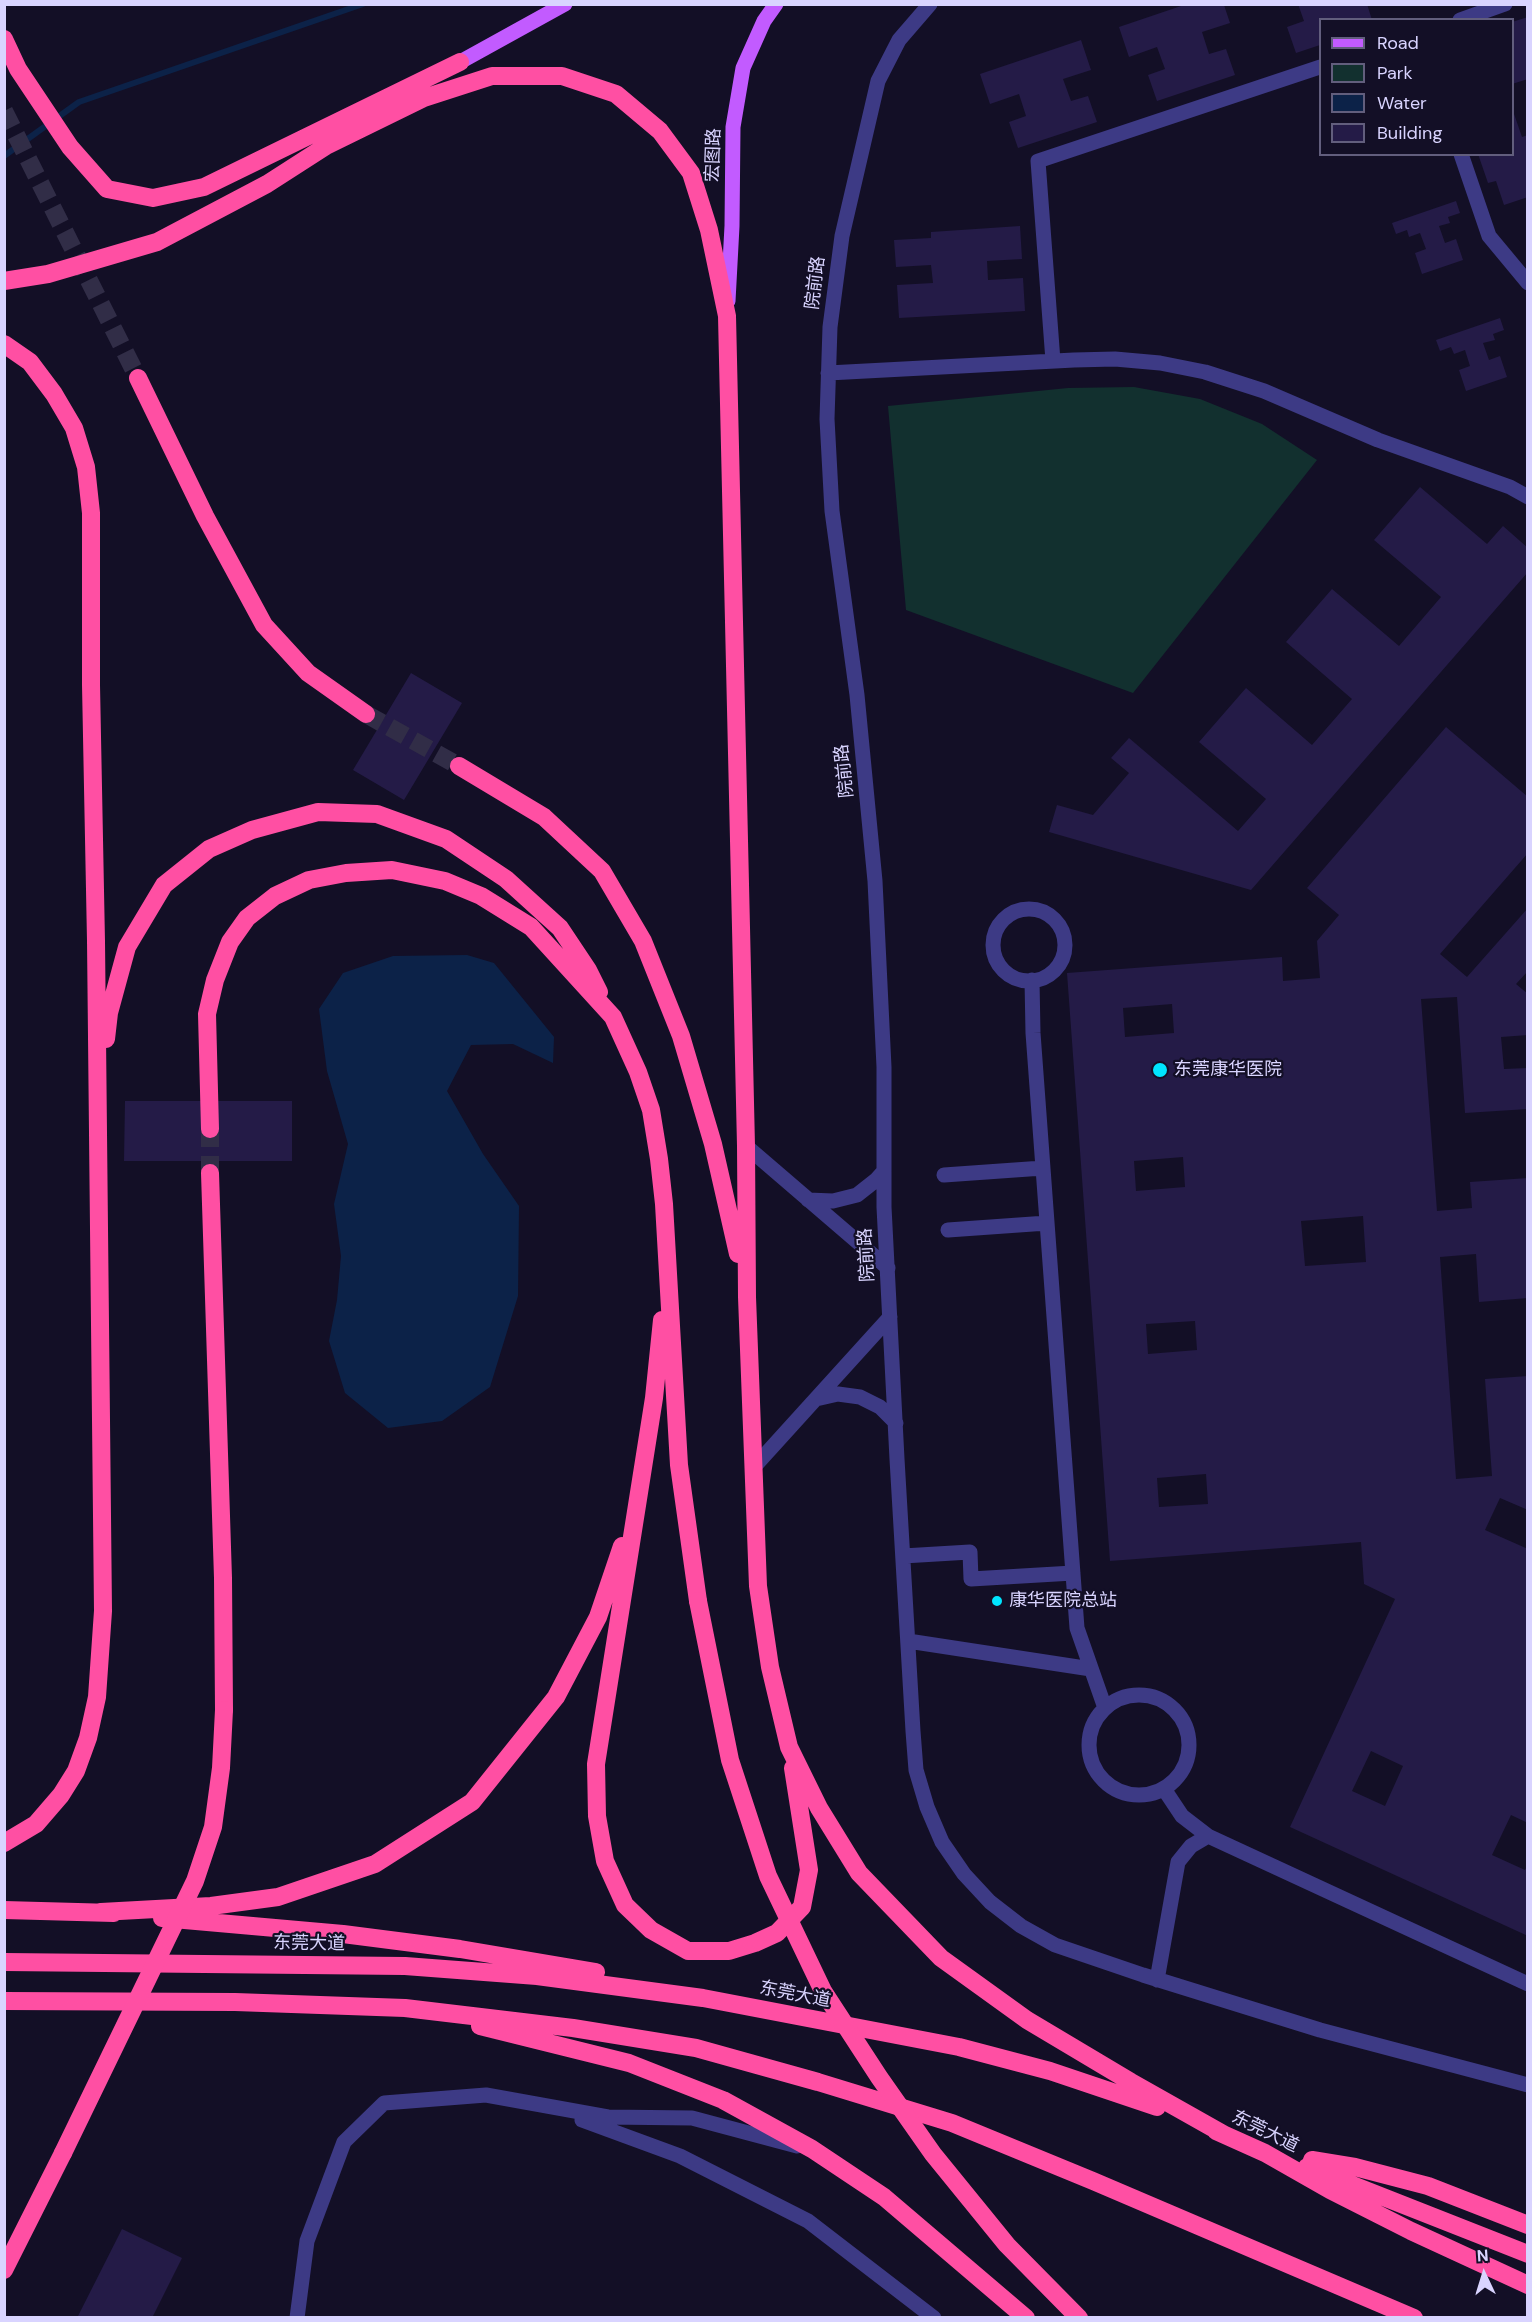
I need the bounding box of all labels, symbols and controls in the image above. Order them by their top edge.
legend [1319,18,1514,156]
text: Road [1377,31,1419,55]
text: Park [1377,61,1413,85]
text: Water [1377,91,1427,115]
text: Building [1377,121,1442,145]
street label: 宏图路 [702,128,726,182]
street label: 院前路 [802,255,830,311]
street label: 院前路 [831,743,859,799]
place label: 东莞康华医院 [1174,1059,1282,1081]
marker: 东莞康华医院 [1151,1061,1169,1079]
street label: 院前路 [855,1227,879,1283]
place label: 康华医院总站 [1009,1590,1117,1612]
marker: 康华医院总站 [990,1594,1004,1608]
street label: 东莞大道 [273,1933,345,1955]
street label: 东莞大道 [758,1978,832,2012]
street label: 东莞大道 [1228,2107,1302,2157]
north arrow [1454,2244,1514,2304]
text: N [1476,2245,1489,2266]

